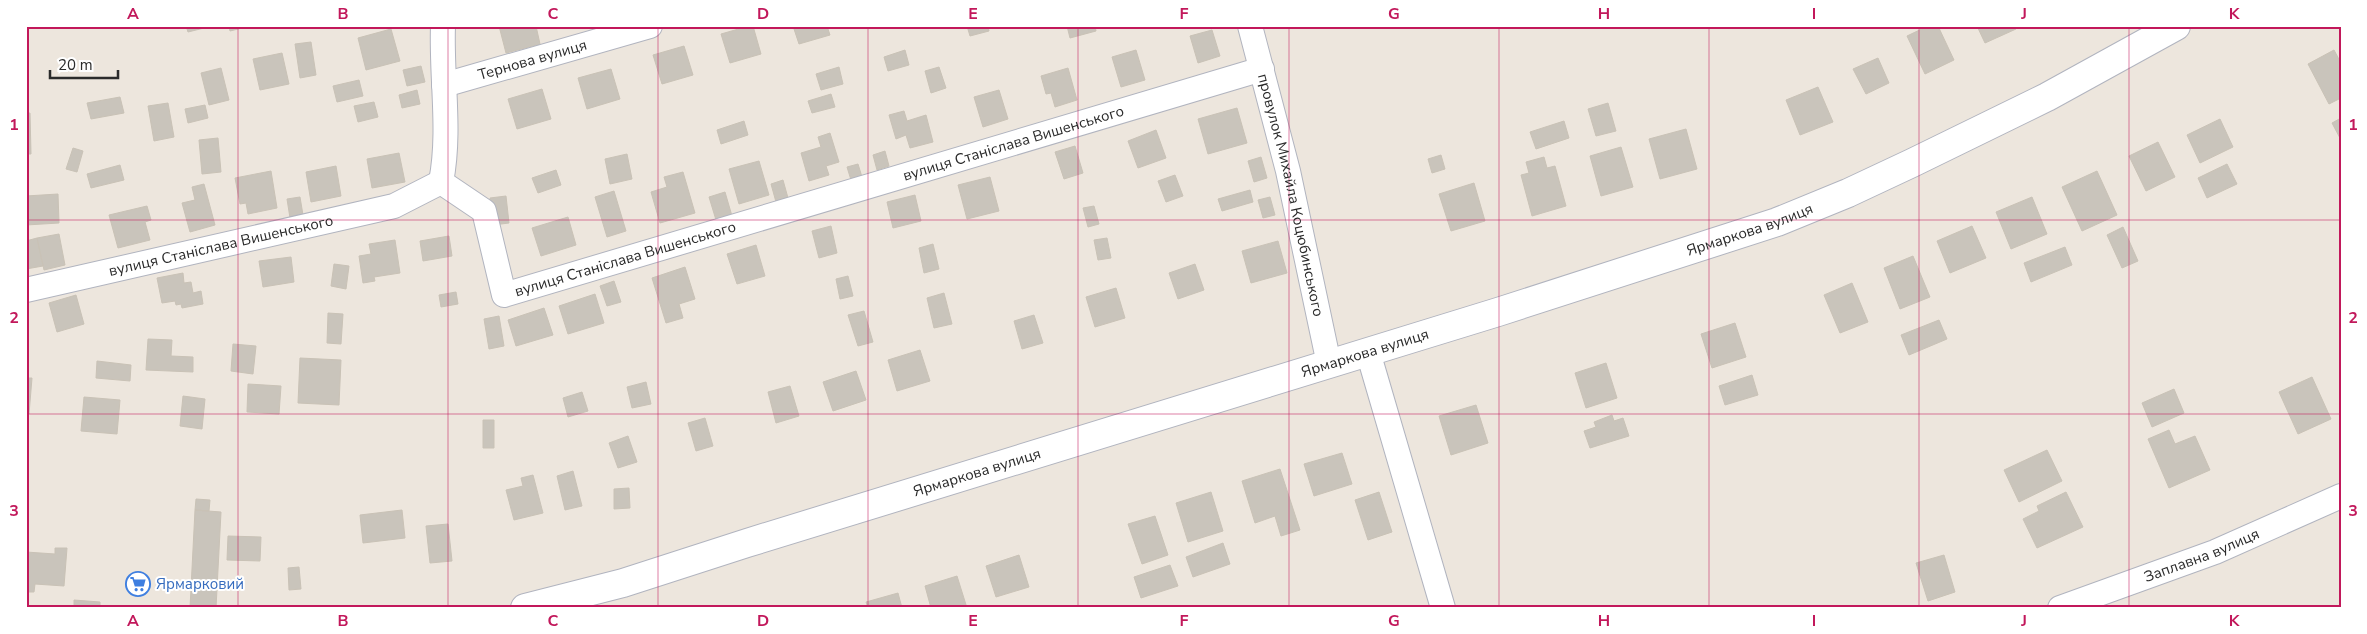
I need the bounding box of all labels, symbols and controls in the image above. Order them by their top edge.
text: A [127,3,139,25]
text: B [337,3,349,25]
text: C [548,3,559,25]
text: D [757,3,769,25]
text: E [968,3,978,25]
text: F [1180,3,1189,25]
text: G [1388,3,1400,25]
text: H [1598,3,1610,25]
text: I [1812,3,1816,25]
text: J [2020,3,2027,25]
text: K [2229,3,2241,25]
street label: Тернова вулиця [476,35,589,85]
scale bar [50,48,118,80]
text: 20 m [58,55,93,75]
street label: провулок Михайла Коцюбинського [1253,71,1329,318]
street label: вулиця Станіслава Вишенського [900,101,1126,186]
text: 1 [9,114,19,136]
text: 1 [2348,114,2358,136]
street label: Ярмаркова вулиця [1684,198,1816,261]
street label: вулиця Станіслава Вишенського [107,210,335,281]
street label: вулиця Станіслава Вишенського [512,216,738,301]
text: 2 [9,307,19,329]
text: 2 [2348,307,2358,329]
street label: Ярмаркова вулиця [1299,324,1431,382]
street label: Ярмаркова вулиця [911,443,1043,501]
text: 3 [9,500,19,522]
text: 3 [2348,500,2358,522]
street label: Заплавна вулиця [2141,524,2262,587]
supermarket icon: Ярмарковий [125,571,151,597]
place label: Ярмарковий [156,574,244,594]
text: A [127,610,139,632]
text: B [337,610,349,632]
text: C [548,610,559,632]
text: D [757,610,769,632]
text: E [968,610,978,632]
text: F [1180,610,1189,632]
text: G [1388,610,1400,632]
text: H [1598,610,1610,632]
text: I [1812,610,1816,632]
text: J [2020,610,2027,632]
text: K [2229,610,2241,632]

